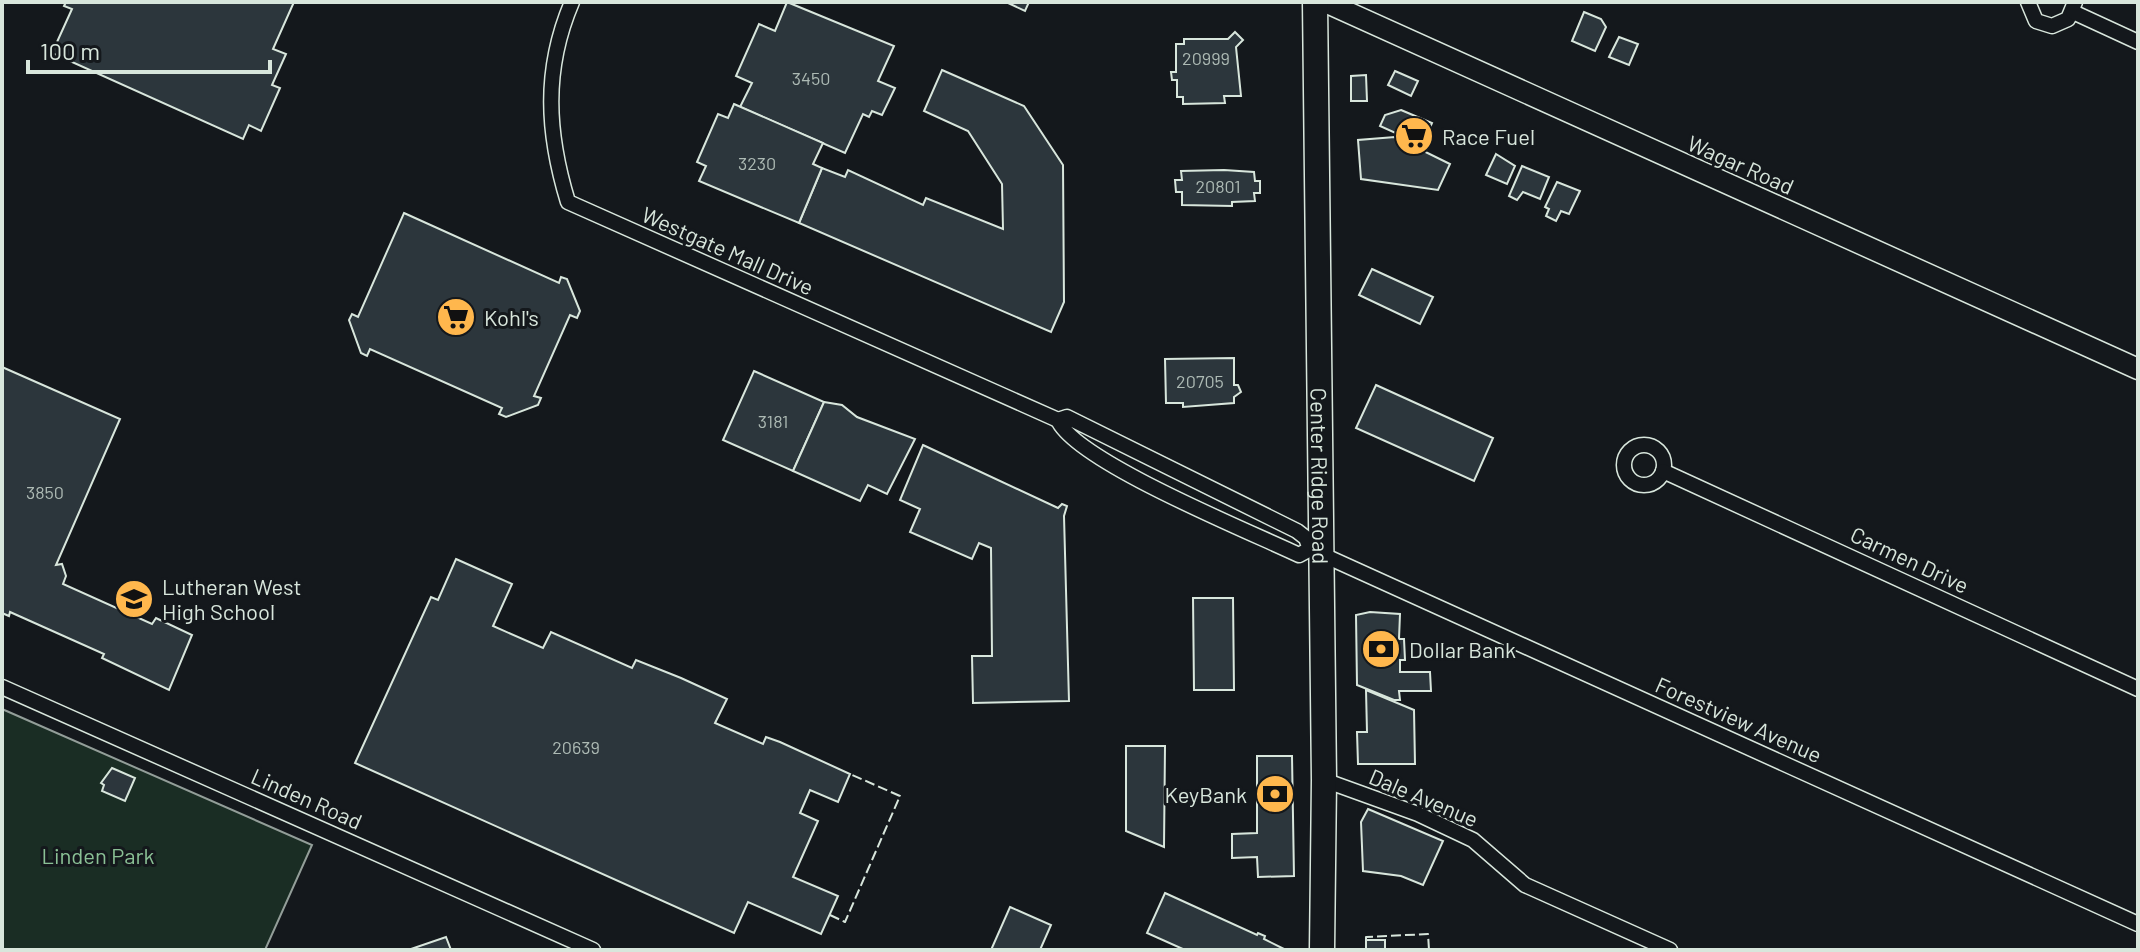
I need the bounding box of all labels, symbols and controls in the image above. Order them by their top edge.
scale bar [28,24,270,74]
text: 100 m [40,36,100,65]
house number: 20999 [1182,47,1230,69]
house number: 3450 [792,67,830,89]
supermarket icon: Race Fuel [1393,115,1435,157]
place label: Race Fuel [1442,123,1535,149]
street label: Wagar Road [1684,129,1798,199]
house number: 3230 [738,152,776,174]
house number: 20801 [1195,175,1241,197]
street label: Westgate Mall Drive [638,200,818,300]
supermarket icon: Kohl's [435,296,477,338]
place label: Kohl's [484,304,539,330]
house number: 20705 [1176,370,1224,392]
street label: Center Ridge Road [1306,388,1335,564]
house number: 3181 [758,410,788,432]
house number: 3850 [26,481,64,503]
street label: Carmen Drive [1847,520,1973,598]
place label: Lutheran West High School [162,573,302,624]
school or university icon: Lutheran West High School [113,578,155,620]
bank icon: Dollar Bank [1360,628,1402,670]
place label: Dollar Bank [1409,636,1516,662]
street label: Forestview Avenue [1652,671,1826,767]
house number: 20639 [552,736,600,758]
street label: Linden Road [248,762,366,834]
street label: Dale Avenue [1366,762,1482,832]
bank icon: KeyBank [1254,773,1296,815]
place label: KeyBank [1165,781,1247,807]
park label: Linden Park [41,842,155,868]

